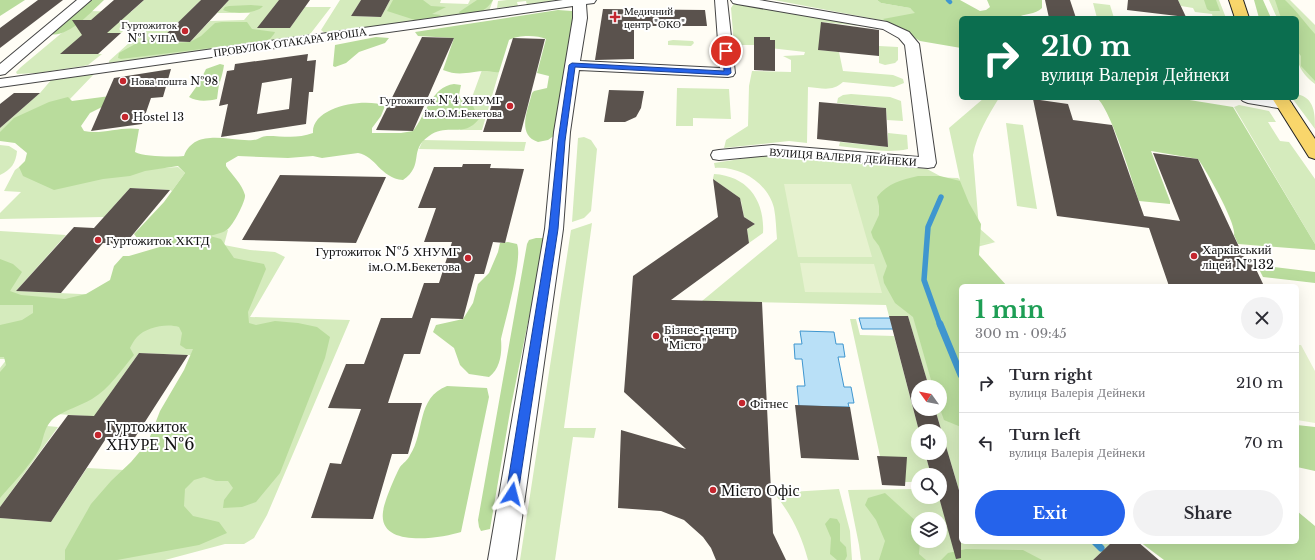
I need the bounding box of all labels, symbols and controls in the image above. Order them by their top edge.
place label: Медичний центр "ОКО" [624,4,685,31]
marker: Медичний центр "ОКО" [609,11,621,23]
place label: Гуртожиток №1 УІПА [121,18,178,45]
street label: ПРОВУЛОК ОТАКАРА ЯРОША [212,24,368,60]
marker: Гуртожиток №1 УІПА [180,26,190,36]
text: 210 m [1041,29,1131,64]
icon: right [975,32,1027,84]
pin [709,34,743,68]
icon: arrive [715,40,737,62]
text: вулиця Валерія Дейнеки [1041,64,1229,86]
place label: Нова пошта №98 [131,74,218,88]
marker: Нова пошта №98 [118,76,128,86]
place label: Гуртожиток №4 ХНУМГ ім.О.М.Бекетова [380,93,502,120]
marker: Гуртожиток №4 ХНУМГ ім.О.М.Бекетова [505,101,515,111]
place label: Hostel 13 [133,110,184,124]
marker: Hostel 13 [120,112,130,122]
street label: ВУЛИЦЯ ВАЛЕРІЯ ДЕЙНЕКИ [769,145,917,169]
place label: Гуртожиток ХКТД [106,232,210,249]
marker: Гуртожиток ХКТД [93,235,103,245]
place label: Харківський ліцей №132 [1202,241,1274,273]
place label: Гуртожиток №5 ХНУМГ ім.О.М.Бекетова [316,243,460,275]
marker: Харківський ліцей №132 [1189,251,1199,261]
marker: Гуртожиток №5 ХНУМГ ім.О.М.Бекетова [463,253,473,263]
text: 1 min [975,295,1045,324]
button: close [1241,297,1283,339]
place label: Бізнес-центр "Місто" [664,321,737,353]
text: 300 m · 09:45 [975,325,1067,342]
marker: Бізнес-центр "Місто" [651,331,661,341]
text: Turn right [1009,365,1092,384]
icon: right [975,372,997,394]
text: 210 m [1236,373,1283,392]
north arrow [911,380,947,416]
map controls [911,380,947,548]
text: вулиця Валерія Дейнеки [1009,384,1145,401]
place label: Фітнес [750,395,789,412]
marker: Фітнес [737,398,747,408]
place label: Гуртожиток ХНУРЕ №6 [106,416,195,454]
button: sound [911,424,947,460]
text: Turn left [1009,425,1080,444]
marker: Гуртожиток ХНУРЕ №6 [93,430,103,440]
icon: left [975,432,997,454]
text: 70 m [1244,433,1283,452]
text: вулиця Валерія Дейнеки [1009,444,1145,461]
button: search [911,468,947,504]
position arrow [491,473,533,515]
place label: Місто Офіс [721,480,800,500]
marker: Місто Офіс [708,485,718,495]
button: Exit [975,490,1125,536]
button: Share [1133,490,1283,536]
button: layers [911,512,947,548]

